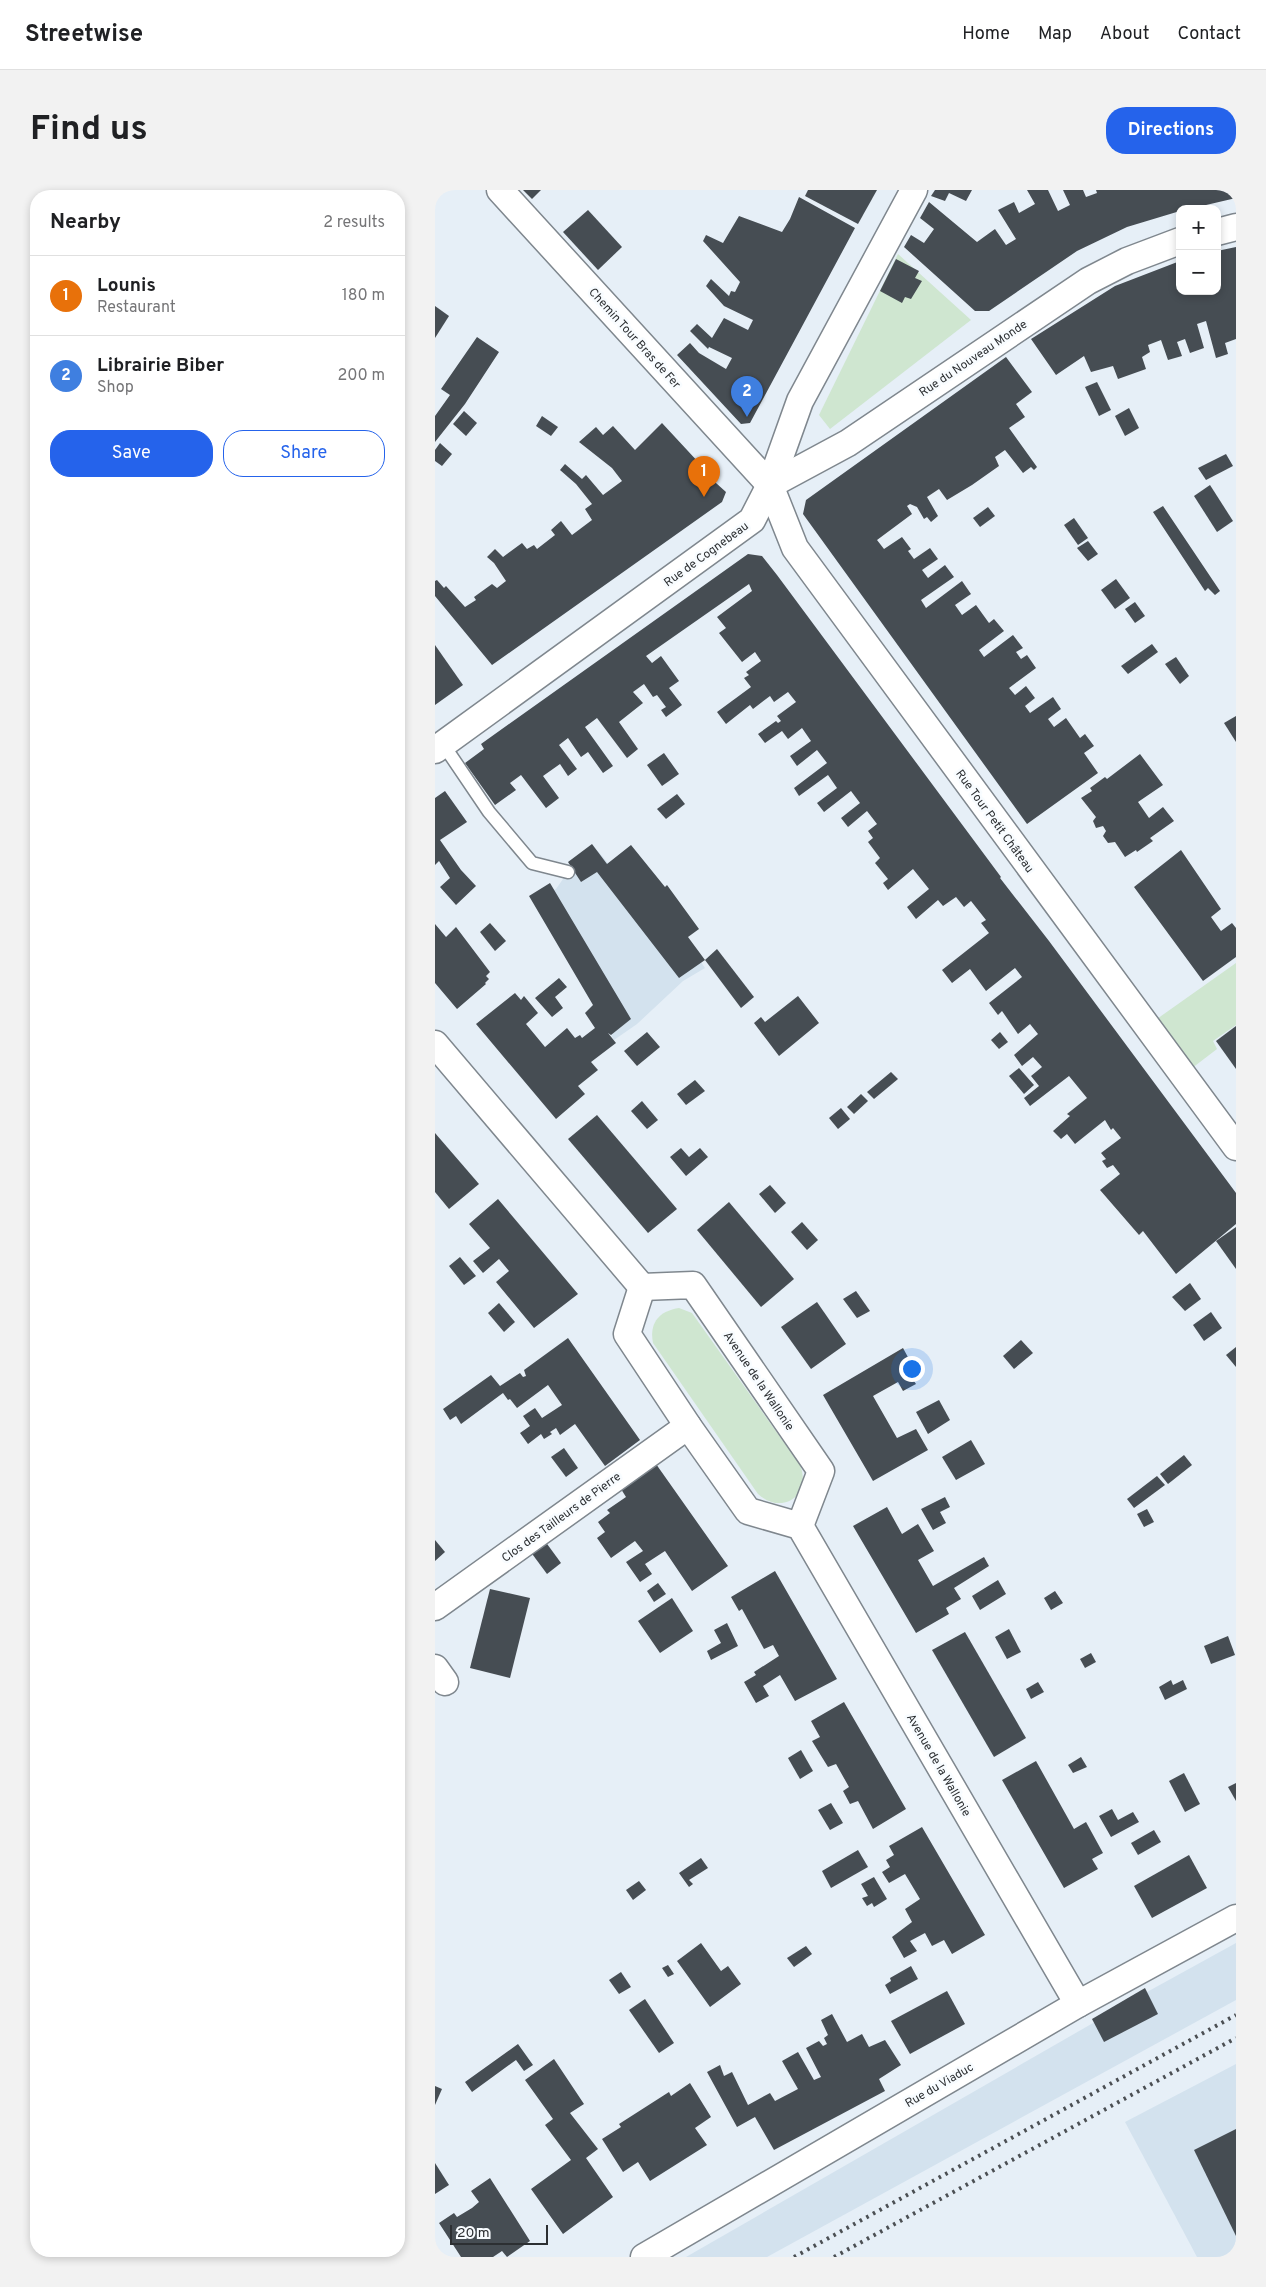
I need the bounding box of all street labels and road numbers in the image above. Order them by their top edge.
street label: Chemin Tour Bras de Fer [585,285,684,393]
street label: Rue du Nouveau Monde [916,317,1031,401]
street label: Rue de Cognebeau [661,519,752,591]
street label: Rue Tour Petit Château [951,767,1037,876]
street label: Avenue de la Wallonie [719,1329,797,1434]
street label: Clos des Tailleurs de Pierre [499,1469,624,1567]
street label: Avenue de la Wallonie [902,1711,974,1820]
street label: Rue du Viaduc [902,2060,977,2112]

